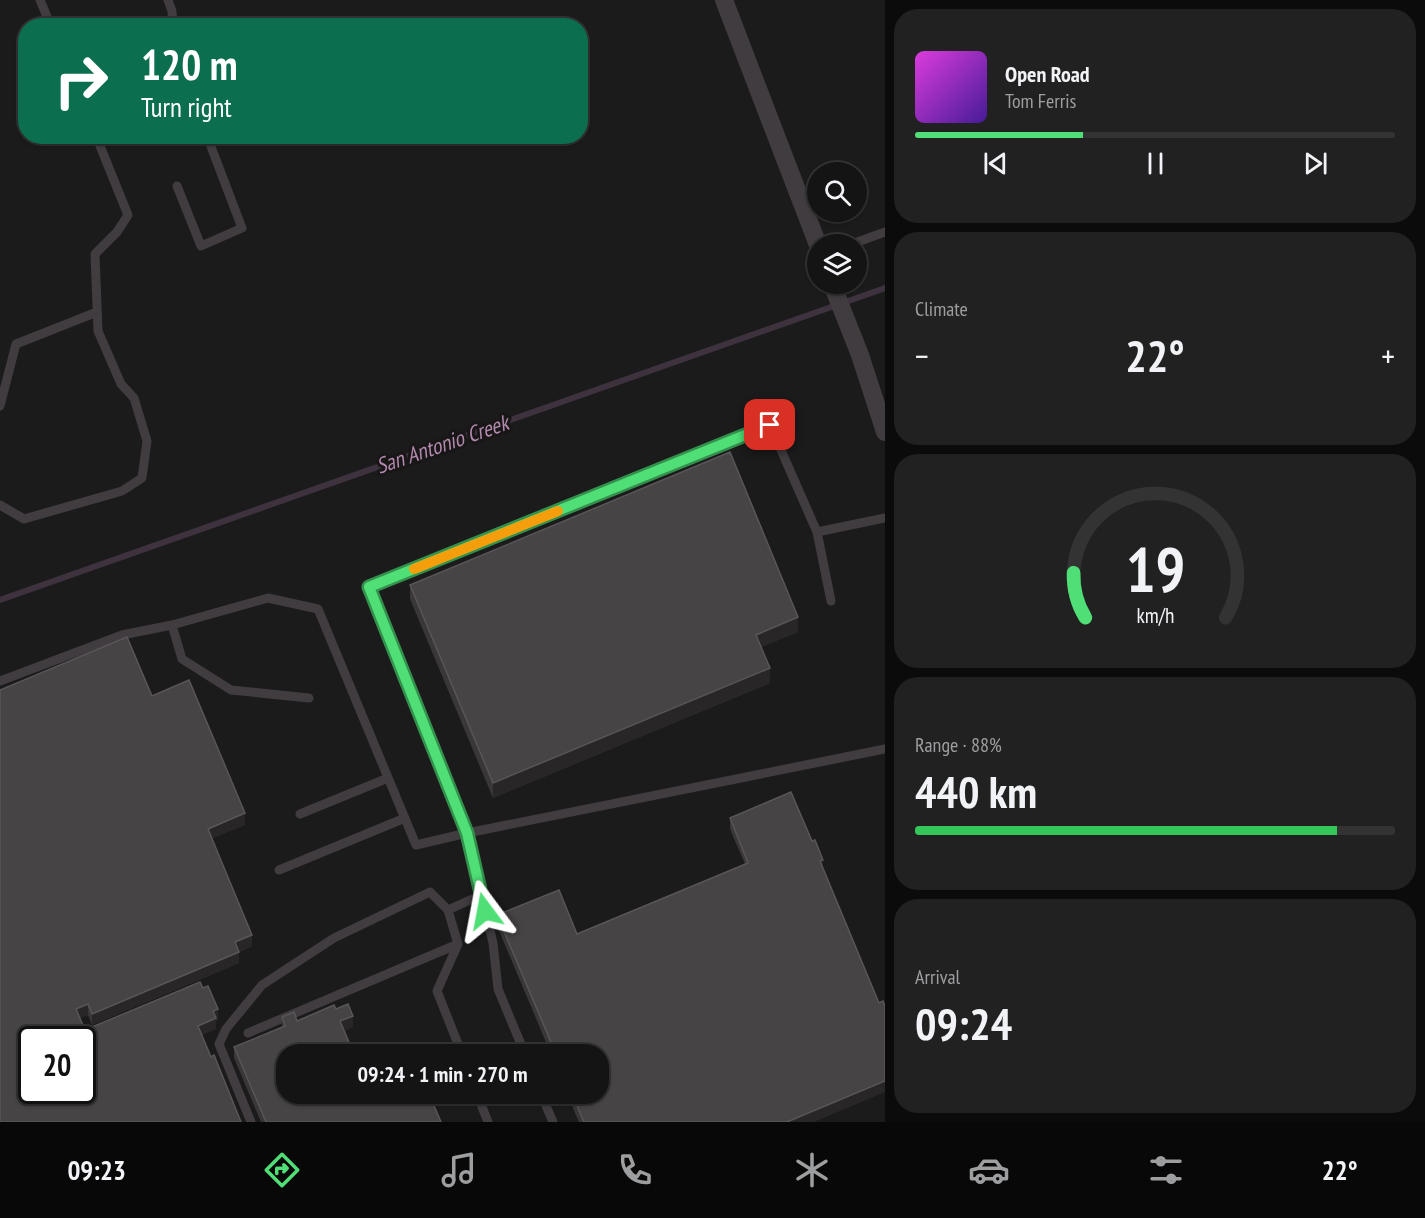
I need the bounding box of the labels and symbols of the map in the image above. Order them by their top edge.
pin [744,399,795,450]
water label: San Antonio Creek [372,407,514,480]
position arrow [453,879,517,943]
speed limit sign: 20 [18,1026,96,1104]

